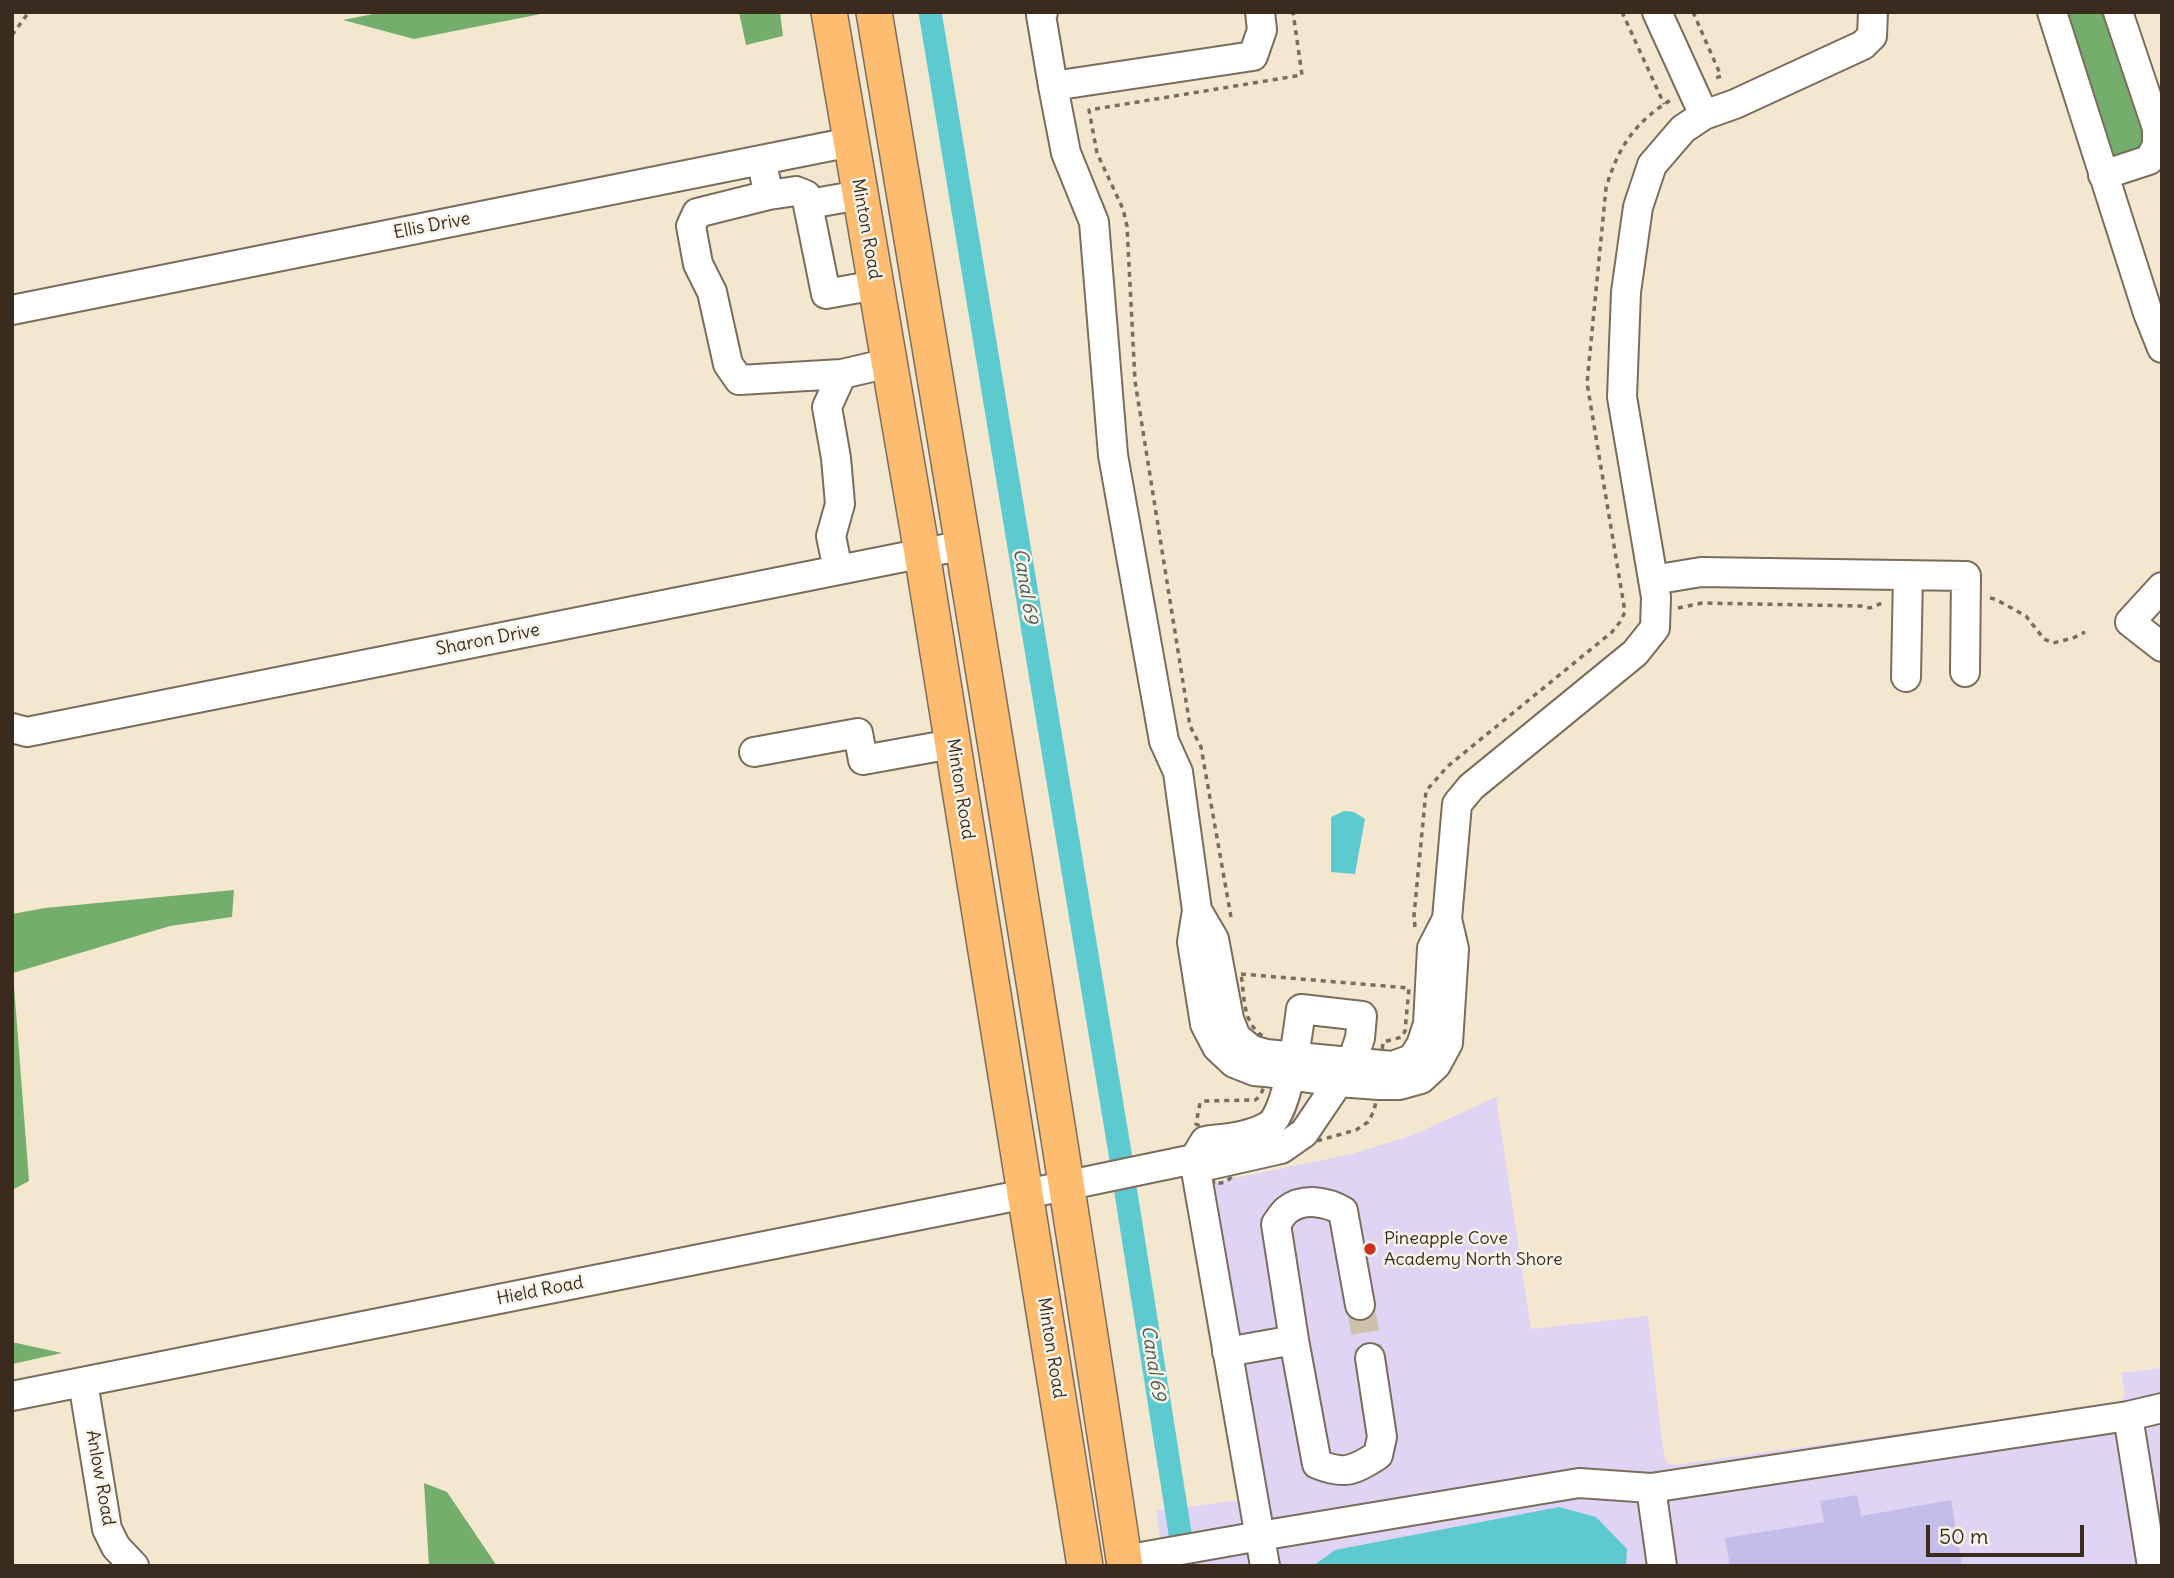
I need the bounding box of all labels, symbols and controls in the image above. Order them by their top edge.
street label: Minton Road [847,177,885,281]
street label: Ellis Drive [392,208,472,244]
water label: Canal 69 [1008,547,1042,625]
street label: Sharon Drive [434,619,542,661]
street label: Minton Road [941,737,979,841]
place label: Pineapple Cove Academy North Shore [1384,1228,1563,1270]
marker: Pineapple Cove Academy North Shore [1362,1241,1378,1257]
street label: Hield Road [495,1272,585,1310]
street label: Minton Road [1032,1296,1070,1400]
water label: Canal 69 [1136,1324,1170,1402]
street label: Anlow Road [81,1428,119,1528]
scale bar [1929,1512,2086,1556]
text: 50 m [1939,1523,1988,1550]

